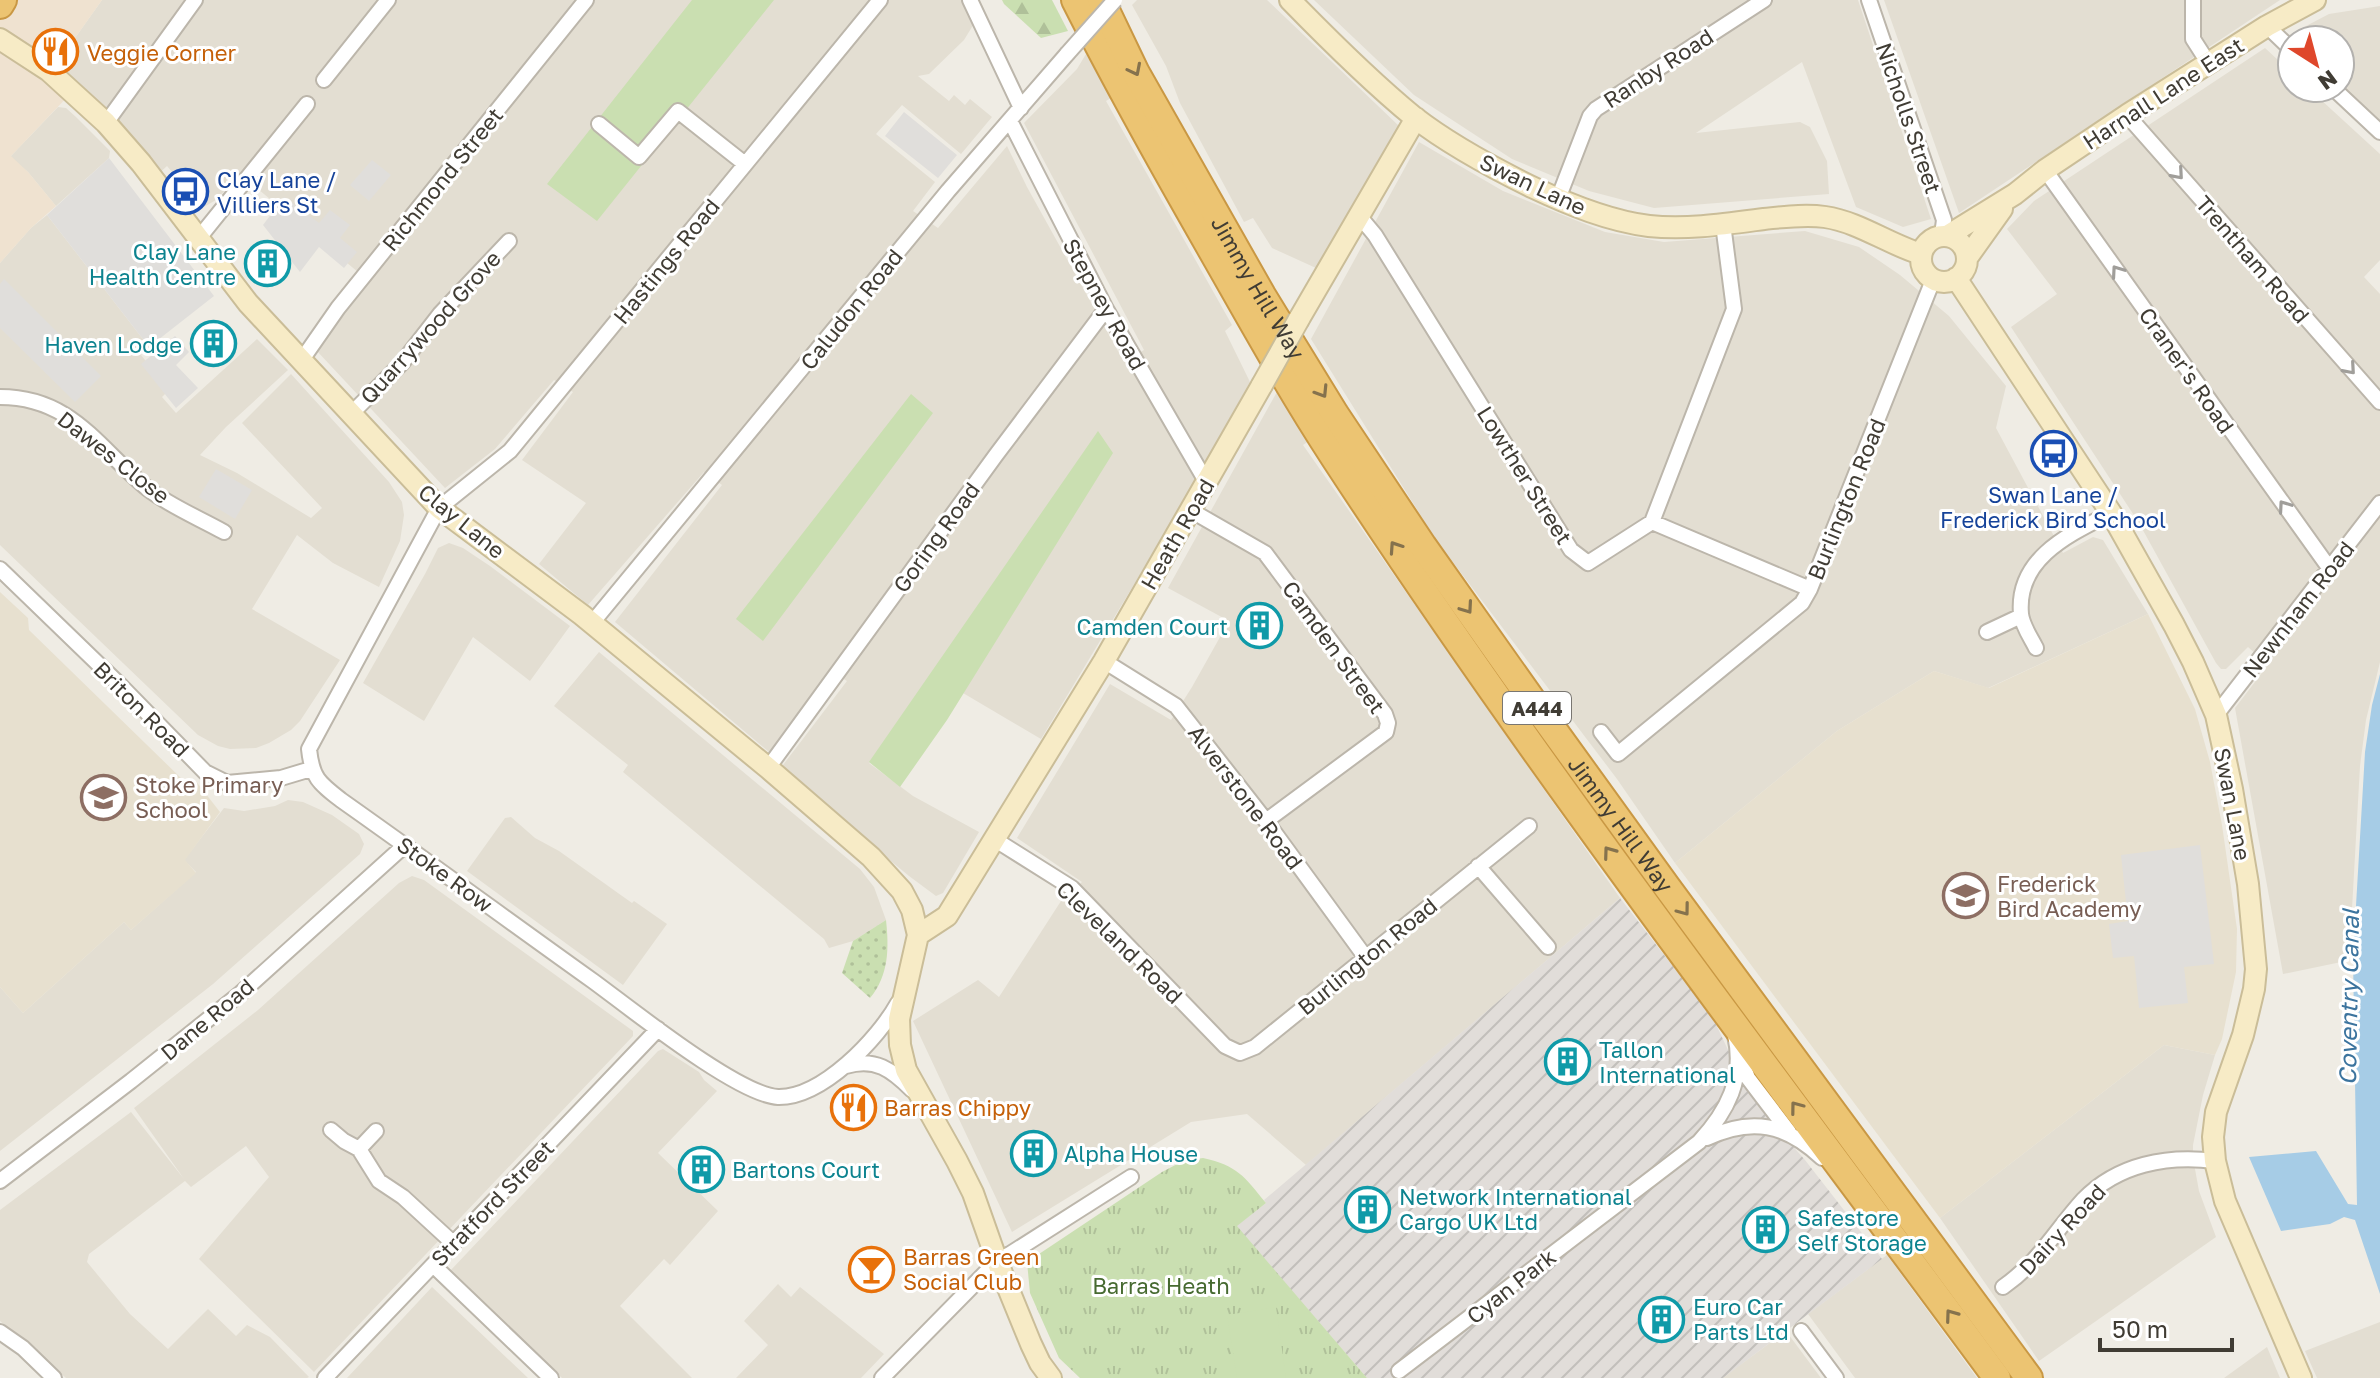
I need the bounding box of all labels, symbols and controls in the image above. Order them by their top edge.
street label: Ranby Road [1598,22,1718,114]
north arrow [2276,24,2356,104]
restaurant icon: Veggie Corner [32,28,80,76]
street label: Harnall Lane East [2078,31,2248,155]
place label: Veggie Corner [87,39,236,66]
street label: Nicholls Street [1871,39,1947,197]
one-way arrow [1125,62,1141,77]
text: N [2313,65,2343,96]
street label: Richmond Street [376,102,508,256]
street label: Swan Lane [1476,148,1590,220]
one-way arrow [2169,164,2183,179]
place label: Clay Lane / Villiers St [217,166,336,218]
bus stop icon: Clay Lane / Villiers St [162,168,210,216]
street label: Trentham Road [2190,190,2316,328]
street label: Hastings Road [607,193,725,329]
street label: Jimmy Hill Way [1206,211,1311,364]
street label: Stepney Road [1058,233,1152,375]
place label: Clay Lane Health Centre [89,238,236,290]
building icon: Clay Lane Health Centre [243,240,291,288]
street label: Caludon Road [794,243,908,375]
street label: Quarrywood Grove [354,245,506,409]
one-way arrow [2112,266,2127,280]
street label: Craner's Road [2134,302,2240,438]
building icon: Haven Lodge [189,320,237,368]
place label: Haven Lodge [44,331,182,358]
one-way arrow [2341,359,2355,374]
one-way arrow [1312,383,1327,398]
street label: Lowther Street [1472,401,1578,549]
street label: Dawes Close [53,405,175,509]
street label: Burlington Road [1801,414,1891,584]
bus stop icon: Swan Lane / Frederick Bird School [2029,429,2077,477]
street label: Heath Road [1134,474,1220,594]
street label: Goring Road [887,477,985,597]
street label: Clay Lane [413,478,511,564]
place label: Swan Lane / Frederick Bird School [1940,481,2166,533]
one-way arrow [2279,500,2294,514]
street label: Newnham Road [2236,535,2360,683]
one-way arrow [1390,542,1405,556]
street label: Camden Street [1277,575,1391,719]
one-way arrow [1457,599,1472,613]
building icon: Camden Court [1235,602,1283,650]
place label: Camden Court [1077,613,1228,640]
street label: Briton Road [89,656,195,762]
road number: A444 [1503,692,1571,724]
street label: Alverstone Road [1183,720,1309,874]
street label: Swan Lane [2209,745,2257,863]
street label: Jimmy Hill Way [1563,751,1680,897]
place label: Stoke Primary School [135,771,283,823]
school or university icon: Stoke Primary School [80,773,128,821]
street label: Stoke Row [392,830,498,918]
one-way arrow [1604,846,1619,860]
place label: Frederick Bird Academy [1997,870,2142,922]
school or university icon: Frederick Bird Academy [1942,872,1990,920]
street label: Cleveland Road [1051,875,1189,1009]
street label: Burlington Road [1292,892,1442,1020]
one-way arrow [1674,901,1689,915]
water label: Coventry Canal [2332,907,2365,1086]
street label: Dane Road [155,972,259,1066]
place label: Tallon International [1599,1036,1736,1088]
building icon: Tallon International [1544,1038,1592,1086]
restaurant icon: Barras Chippy [829,1083,877,1131]
place label: Barras Chippy [884,1094,1031,1121]
one-way arrow [1791,1101,1805,1115]
building icon: Alpha House [1009,1129,1057,1177]
street label: Stratford Street [425,1134,559,1272]
place label: Alpha House [1064,1140,1198,1167]
building icon: Bartons Court [677,1145,725,1193]
place label: Bartons Court [732,1156,880,1183]
street label: Dairy Road [2013,1178,2111,1280]
place label: Network International Cargo UK Ltd [1399,1183,1632,1235]
building icon: Network International Cargo UK Ltd [1344,1185,1392,1233]
place label: Safestore Self Storage [1797,1204,1927,1256]
building icon: Safestore Self Storage [1742,1206,1790,1254]
place label: Barras Green Social Club [903,1243,1040,1295]
street label: Cyan Park [1461,1243,1561,1329]
bar icon: Barras Green Social Club [848,1245,896,1293]
park label: Barras Heath [1092,1272,1230,1299]
place label: Euro Car Parts Ltd [1693,1293,1789,1345]
building icon: Euro Car Parts Ltd [1638,1295,1686,1343]
scale bar [2100,1302,2232,1352]
one-way arrow [1946,1309,1961,1324]
text: 50 m [2112,1314,2168,1343]

